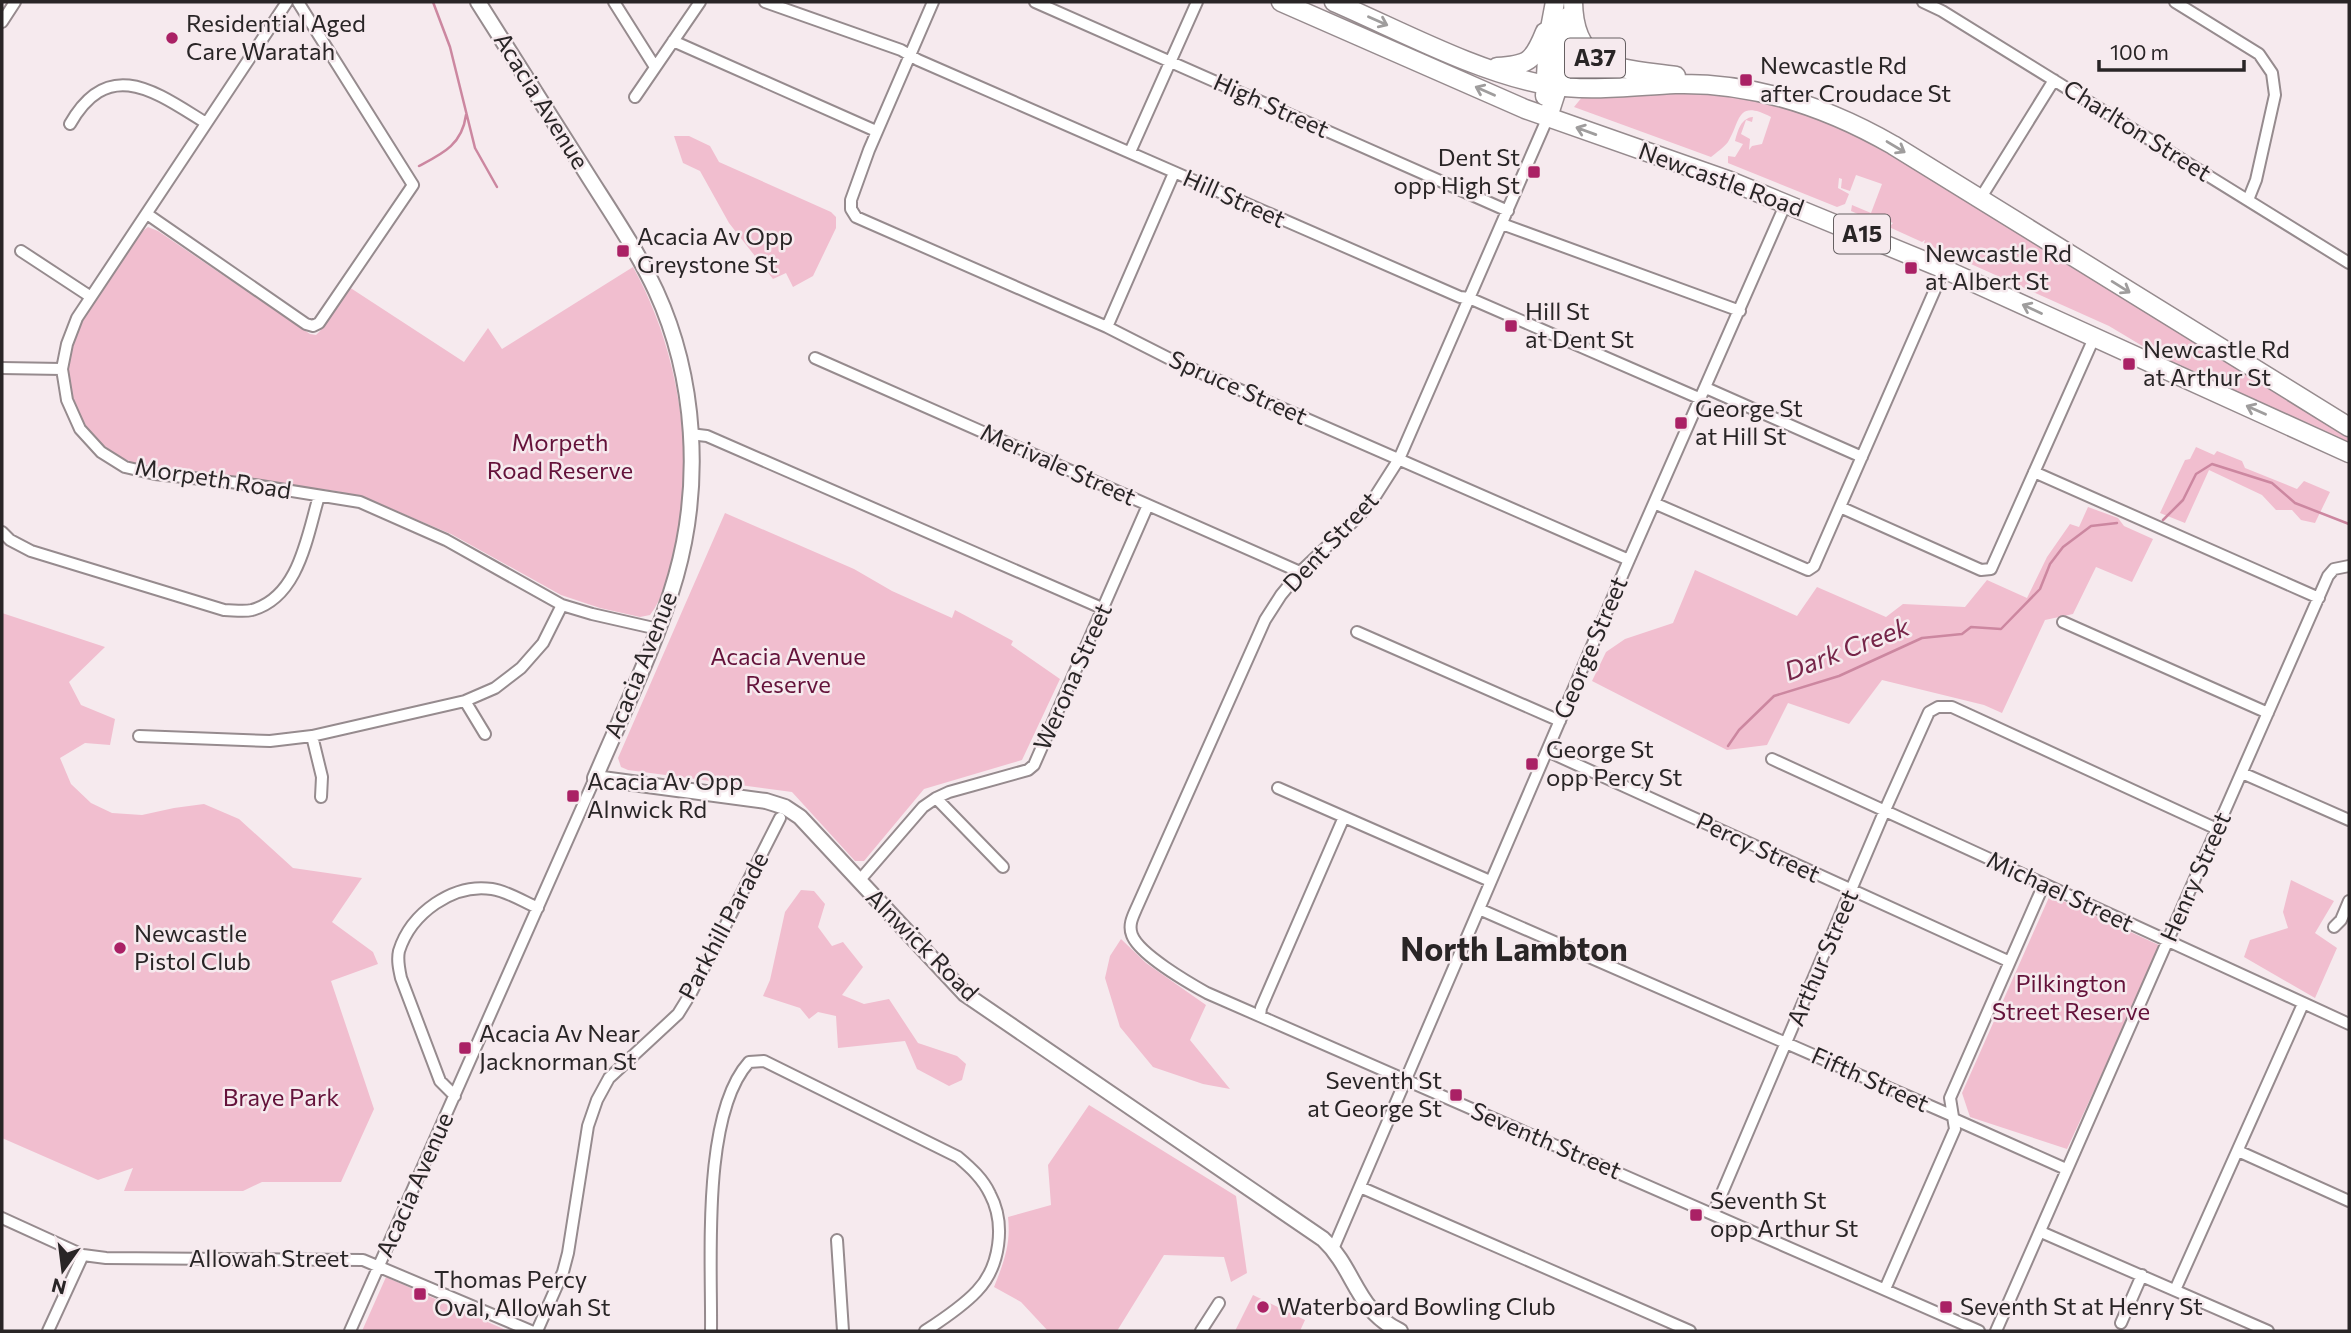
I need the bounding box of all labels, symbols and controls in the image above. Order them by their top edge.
place label: Residential Aged Care Waratah [186,8,366,65]
one-way arrow [1367,15,1389,28]
street label: Acacia Avenue [489,27,596,174]
scale bar [2099,28,2244,72]
marker: Residential Aged Care Waratah [164,30,180,46]
road number: A37 [1565,39,1625,78]
text: 100 m [2110,39,2169,64]
place label: Newcastle Rd after Croudace St [1760,50,1951,107]
street label: High Street [1209,66,1334,143]
marker: Newcastle Rd after Croudace St [1738,72,1754,88]
street label: Charlton Street [2059,73,2217,187]
one-way arrow [1475,84,1496,97]
one-way arrow [1576,124,1598,136]
street label: Newcastle Road [1635,135,1808,222]
one-way arrow [1885,141,1905,155]
place label: Dent St opp High St [1393,142,1520,199]
street label: Hill Street [1179,162,1290,233]
marker: Dent St opp High St [1526,164,1542,180]
road number: A15 [1834,215,1890,254]
place label: Acacia Av Opp Greystone St [637,221,793,278]
place label: Newcastle Rd at Albert St [1925,238,2072,295]
marker: Acacia Av Opp Greystone St [615,243,631,259]
marker: Newcastle Rd at Albert St [1903,260,1919,276]
one-way arrow [2110,281,2130,295]
place label: Hill St at Dent St [1525,296,1634,353]
one-way arrow [2022,302,2043,315]
marker: Hill St at Dent St [1503,318,1519,334]
place label: Newcastle Rd at Arthur St [2143,334,2290,391]
street label: Spruce Street [1165,343,1312,430]
marker: Newcastle Rd at Arthur St [2121,356,2137,372]
place label: George St at Hill St [1695,393,1803,450]
one-way arrow [2246,403,2267,416]
marker: George St at Hill St [1673,415,1689,431]
street label: Merivale Street [976,416,1141,511]
park label: Morpeth Road Reserve [487,427,633,484]
street label: Morpeth Road [133,451,293,504]
street label: Dent Street [1276,485,1384,597]
street label: George Street [1547,572,1633,723]
street label: Acacia Avenue [597,587,682,742]
street label: Werona Street [1026,598,1117,754]
water label: Dark Creek [1780,609,1914,686]
park label: Acacia Avenue Reserve [710,641,866,698]
place label: George St opp Percy St [1546,734,1683,791]
marker: George St opp Percy St [1524,756,1540,772]
place label: Acacia Av Opp Alnwick Rd [587,766,743,823]
marker: Acacia Av Opp Alnwick Rd [565,788,581,804]
street label: Percy Street [1692,805,1825,888]
street label: Henry Street [2153,807,2236,946]
street label: Michael Street [1983,844,2139,937]
street label: Parkhill Parade [672,847,774,1004]
street label: Alnwick Road [861,882,985,1006]
street label: Arthur Street [1780,885,1863,1030]
place label: Newcastle Pistol Club [134,918,251,975]
district label: North Lambton [1400,928,1628,968]
marker: Newcastle Pistol Club [112,940,128,956]
park label: Pilkington Street Reserve [1992,968,2150,1025]
place label: Acacia Av Near Jacknorman St [479,1018,640,1075]
marker: Acacia Av Near Jacknorman St [457,1040,473,1056]
street label: Fifth Street [1807,1040,1934,1117]
place label: Seventh St at George St [1307,1065,1442,1122]
park label: Braye Park [223,1082,339,1111]
marker: Seventh St at George St [1448,1087,1464,1103]
street label: Seventh Street [1467,1095,1626,1184]
street label: Acacia Avenue [369,1107,459,1261]
place label: Seventh St opp Arthur St [1710,1185,1858,1242]
marker: Seventh St opp Arthur St [1688,1207,1704,1223]
north arrow [28,1235,98,1305]
street label: Allowah Street [189,1243,349,1272]
place label: Thomas Percy Oval, Allowah St [434,1264,611,1321]
text: N [49,1274,68,1300]
marker: Thomas Percy Oval, Allowah St [412,1286,428,1302]
place label: Waterboard Bowling Club [1277,1291,1556,1320]
place label: Seventh St at Henry St [1960,1291,2203,1320]
marker: Waterboard Bowling Club [1255,1299,1271,1315]
marker: Seventh St at Henry St [1938,1299,1954,1315]

